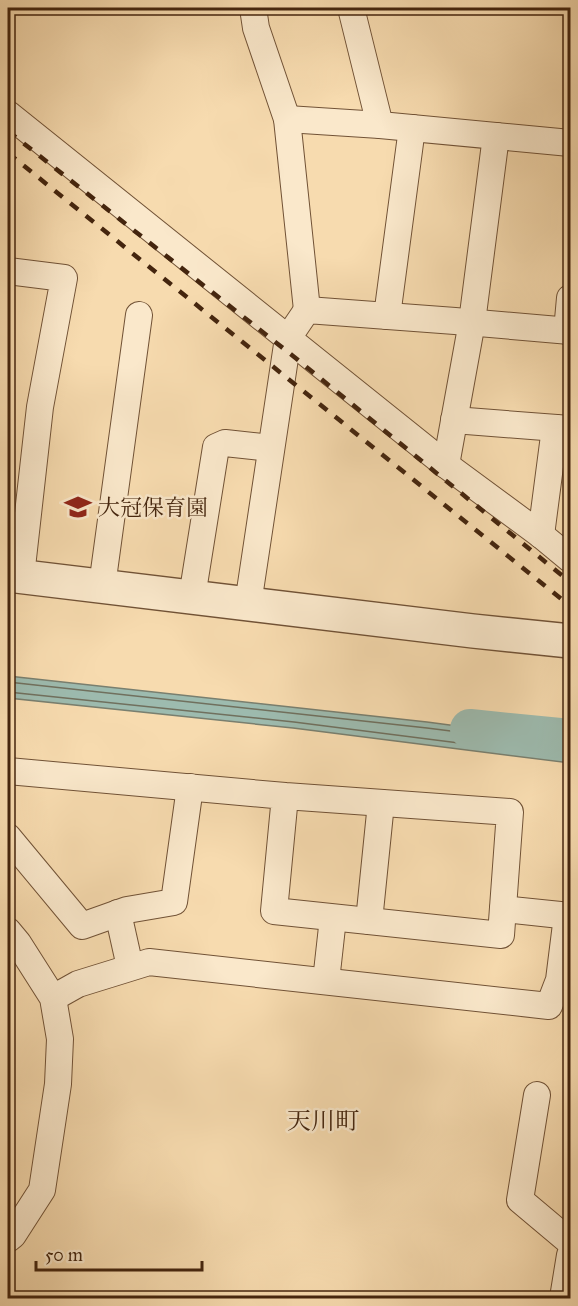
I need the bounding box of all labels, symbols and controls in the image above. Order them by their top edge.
school or university icon: 大冠保育園 [63,492,93,522]
place label: 大冠保育園 [98,494,208,521]
district label: 天川町 [287,1106,359,1136]
scale bar [36,1234,202,1272]
text: 50 m [45,1244,83,1266]

